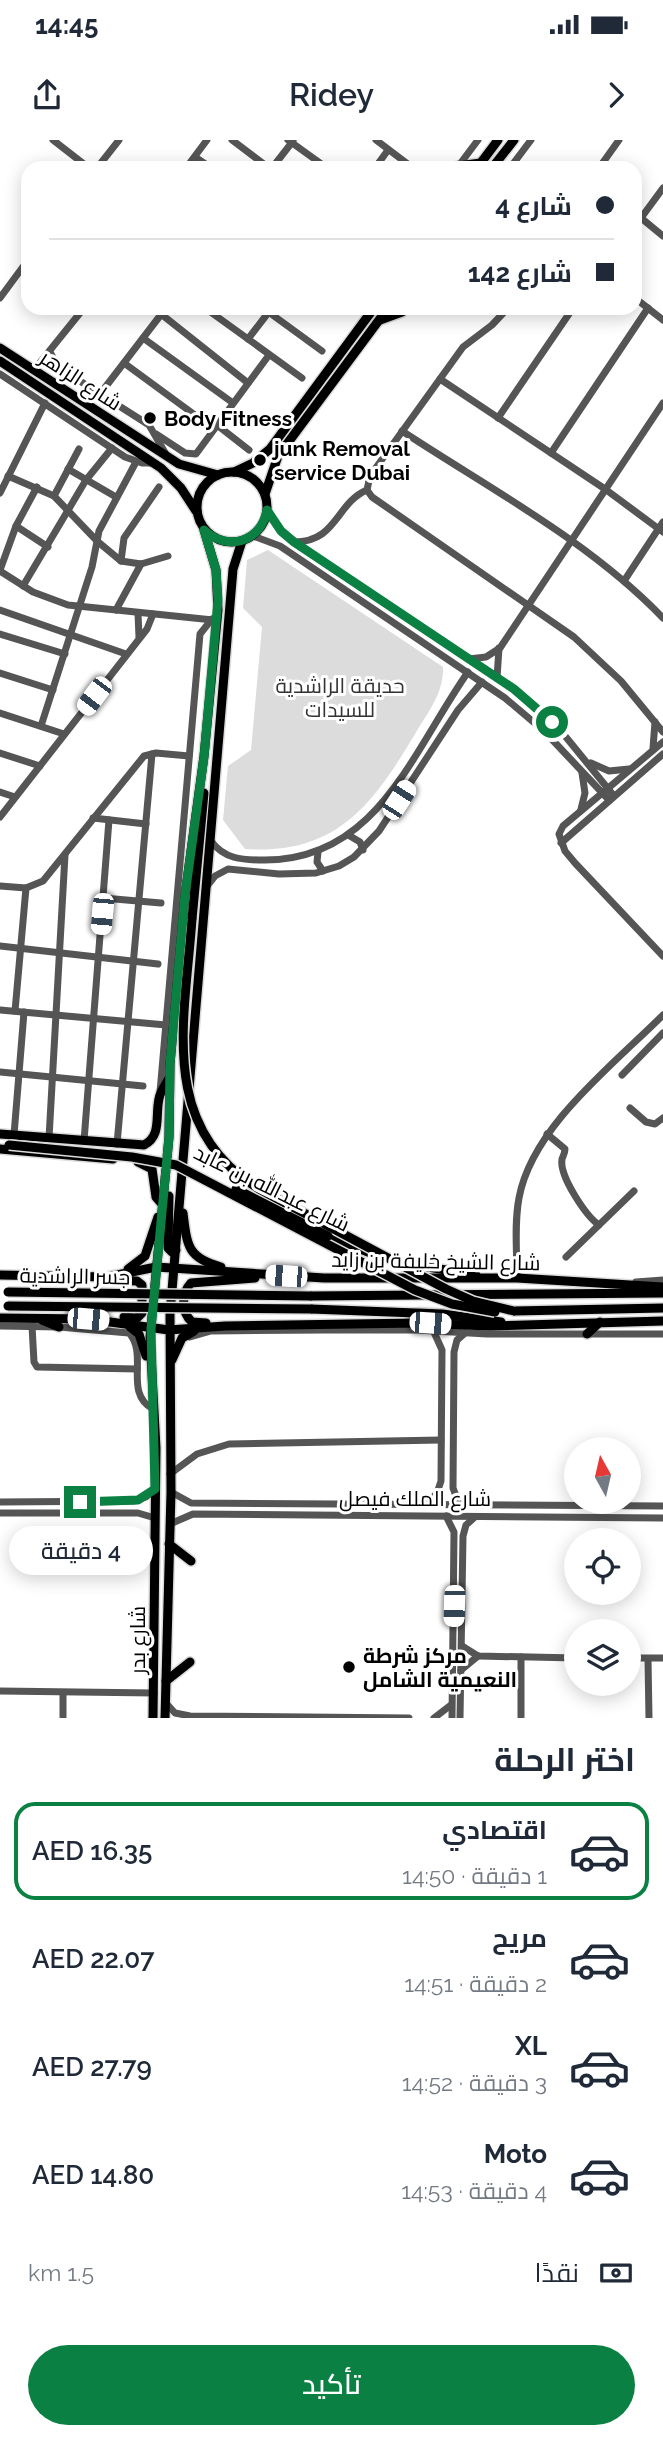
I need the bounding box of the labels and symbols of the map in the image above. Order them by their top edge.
street label: شارع الزاهر [34,344,127,417]
place label: Body Fitness [164,406,292,431]
marker: Body Fitness [142,410,158,426]
place label: junk Removal service Dubai [271,436,410,485]
marker: junk Removal service Dubai [252,452,268,468]
car [73,673,116,719]
park label: حديقة الراشدية للسيدات [275,673,405,722]
route start [536,706,568,738]
car [379,777,420,823]
car [90,892,115,936]
street label: شارع عبدالله بن عابد [189,1139,354,1238]
street label: شارع الشيخ خليفة بن زايد [331,1247,541,1277]
street label: جسر الراشدية [19,1263,131,1289]
car [265,1264,308,1288]
car [67,1307,110,1331]
car [409,1311,452,1335]
north arrow [564,1437,640,1514]
route end [64,1486,96,1518]
street label: شارع الملك فيصل [339,1486,491,1513]
callout: 4 دقيقة [8,1526,152,1576]
car [443,1585,466,1627]
street label: شارع بدر [125,1606,152,1675]
place label: مركز شرطة النعيمية الشامل [363,1643,517,1692]
marker: مركز شرطة النعيمية الشامل [341,1659,357,1675]

